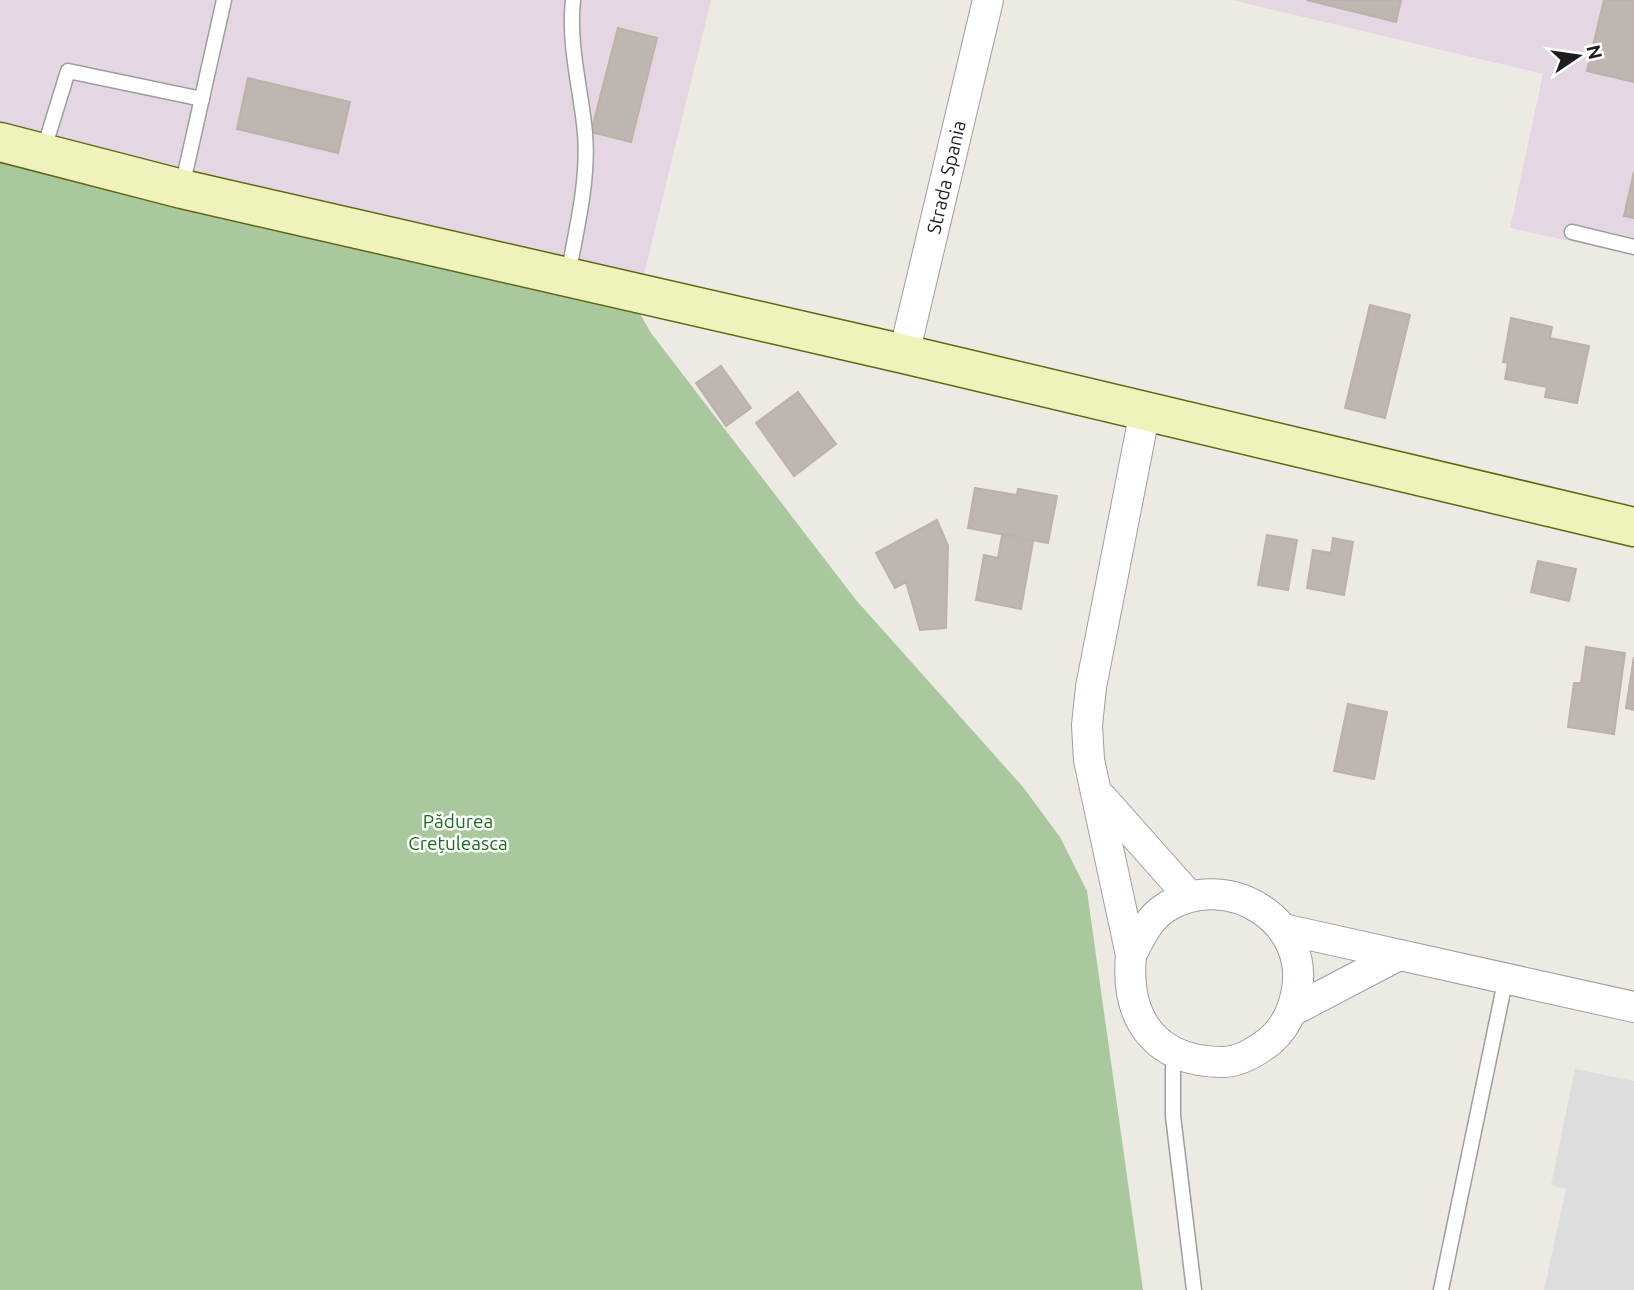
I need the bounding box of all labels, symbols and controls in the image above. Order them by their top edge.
north arrow [1543,21,1613,91]
text: N [1582,43,1607,62]
street label: Strada Spania [922,118,970,236]
park label: Pădurea Crețuleasca [408,810,508,854]

